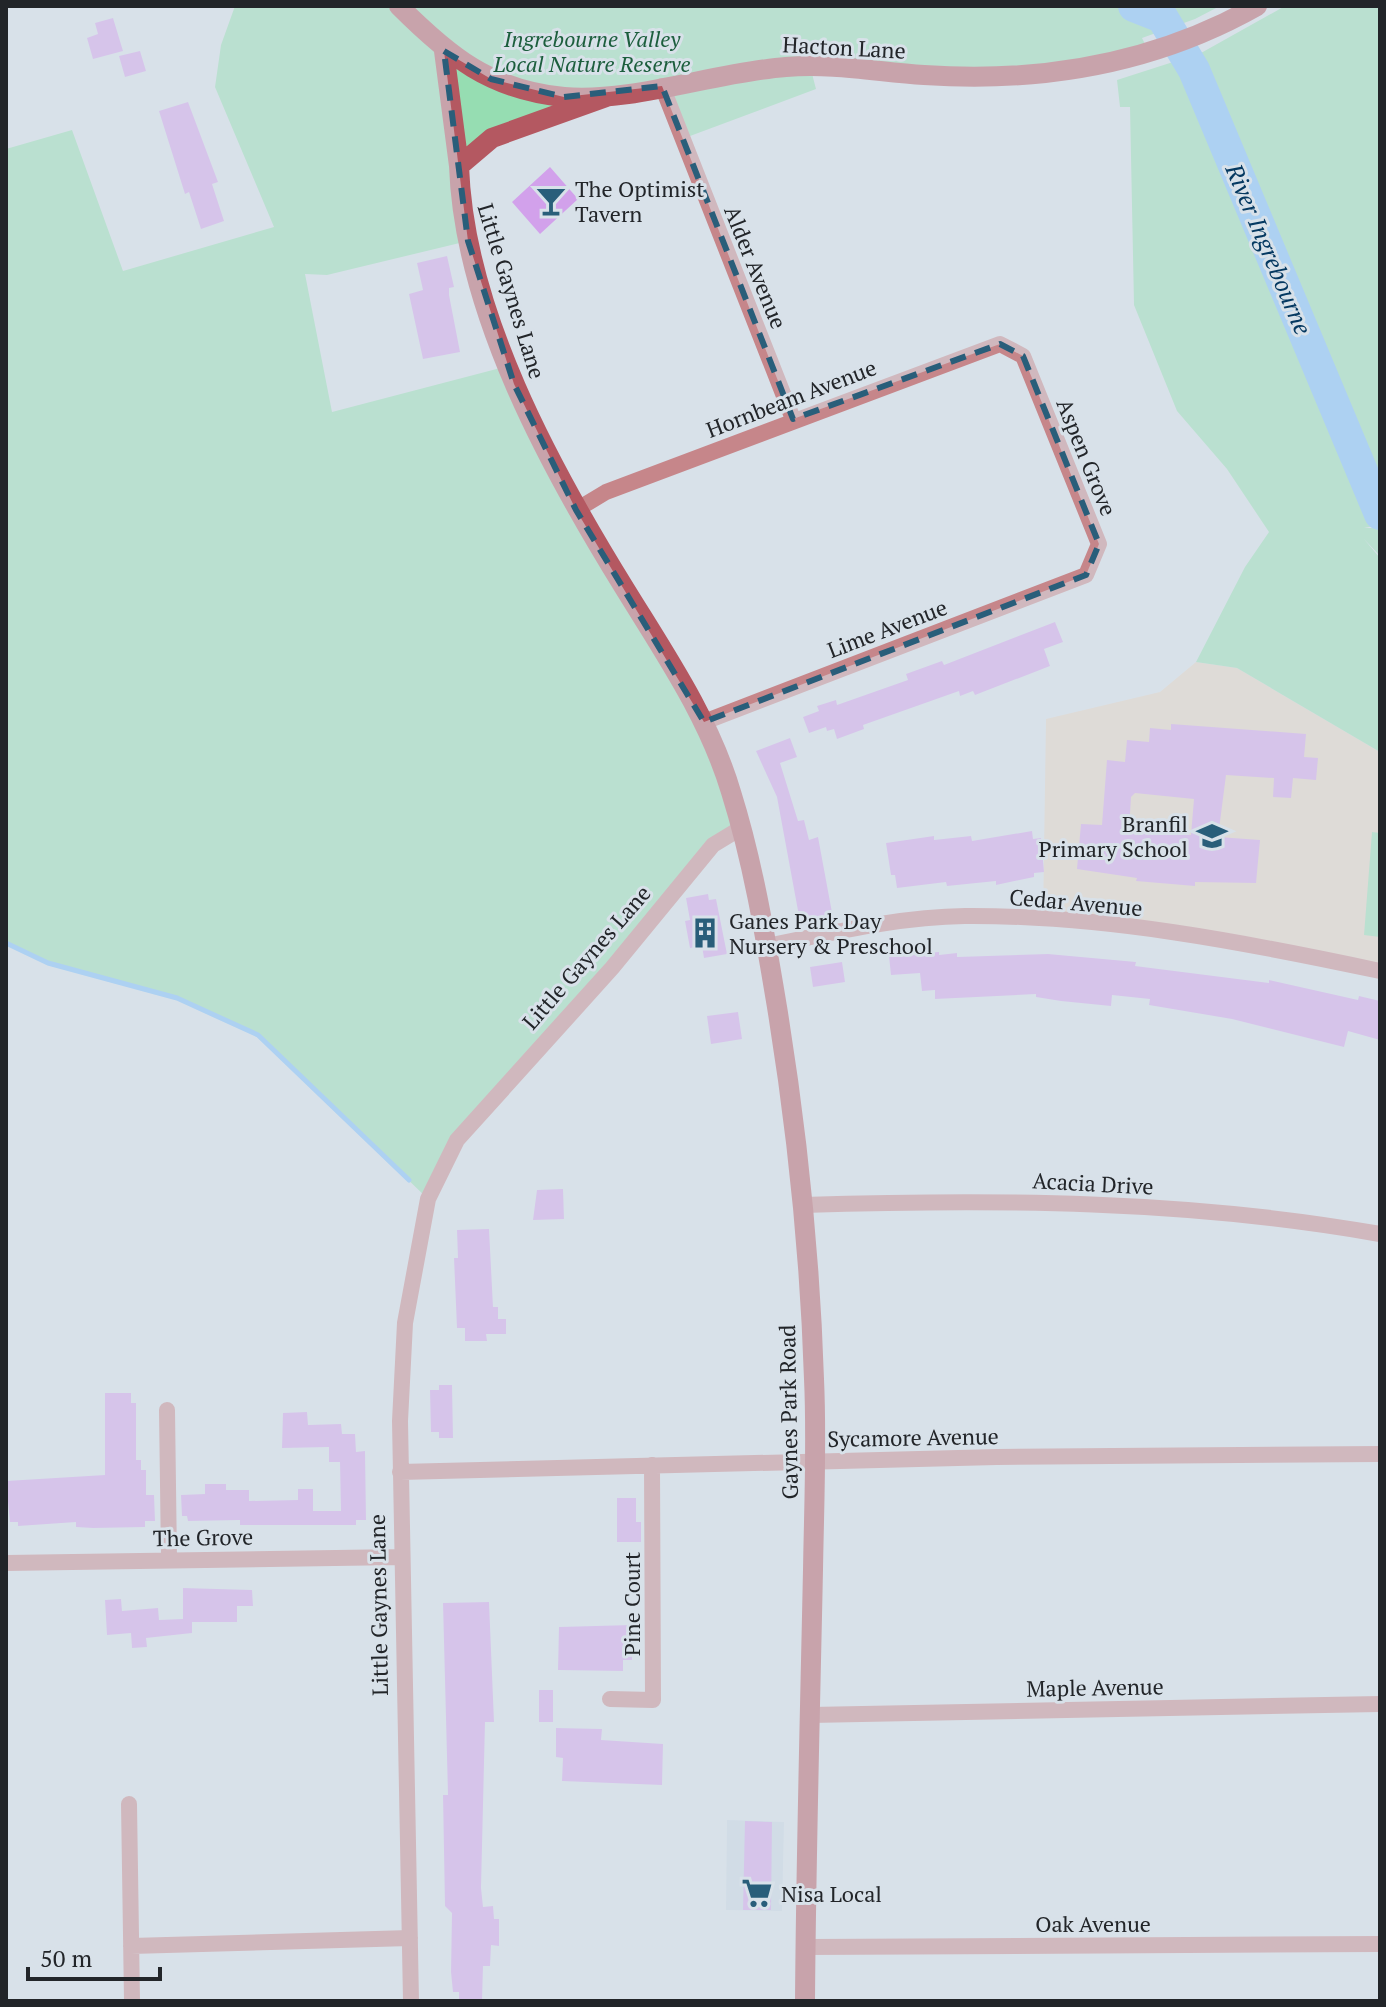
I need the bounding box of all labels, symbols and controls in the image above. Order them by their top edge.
park label: Ingrebourne Valley Local Nature Reserve [492,24,691,78]
street label: Hacton Lane [782,29,906,65]
water label: River Ingrebourne [1218,158,1319,339]
place label: The Optimist Tavern [575,174,705,228]
bar icon: The Optimist Tavern [534,184,568,218]
street label: Little Gaynes Lane [472,200,552,382]
street label: Alder Avenue [718,201,794,333]
street label: Hornbeam Avenue [702,352,880,444]
street label: Aspen Grove [1050,394,1124,520]
street label: Lime Avenue [823,592,951,664]
place label: Branfil Primary School [1039,809,1188,863]
school or university icon: Branfil Primary School [1195,819,1229,853]
street label: Little Gaynes Lane [515,879,657,1035]
street label: Cedar Avenue [1008,882,1144,922]
place label: Ganes Park Day Nursery & Preschool [729,906,933,960]
building icon: Ganes Park Day Nursery & Preschool [688,916,722,950]
street label: Acacia Drive [1032,1165,1154,1201]
street label: Gaynes Park Road [772,1324,804,1500]
street label: Sycamore Avenue [827,1421,999,1453]
street label: Little Gaynes Lane [362,1514,394,1696]
street label: The Grove [153,1522,253,1552]
street label: Pine Court [617,1552,646,1656]
street label: Maple Avenue [1026,1671,1164,1703]
supermarket icon: Nisa Local [740,1876,774,1910]
place label: Nisa Local [781,1879,882,1908]
street label: Oak Avenue [1035,1909,1151,1938]
scale bar [28,1931,160,1981]
text: 50 m [40,1942,92,1974]

